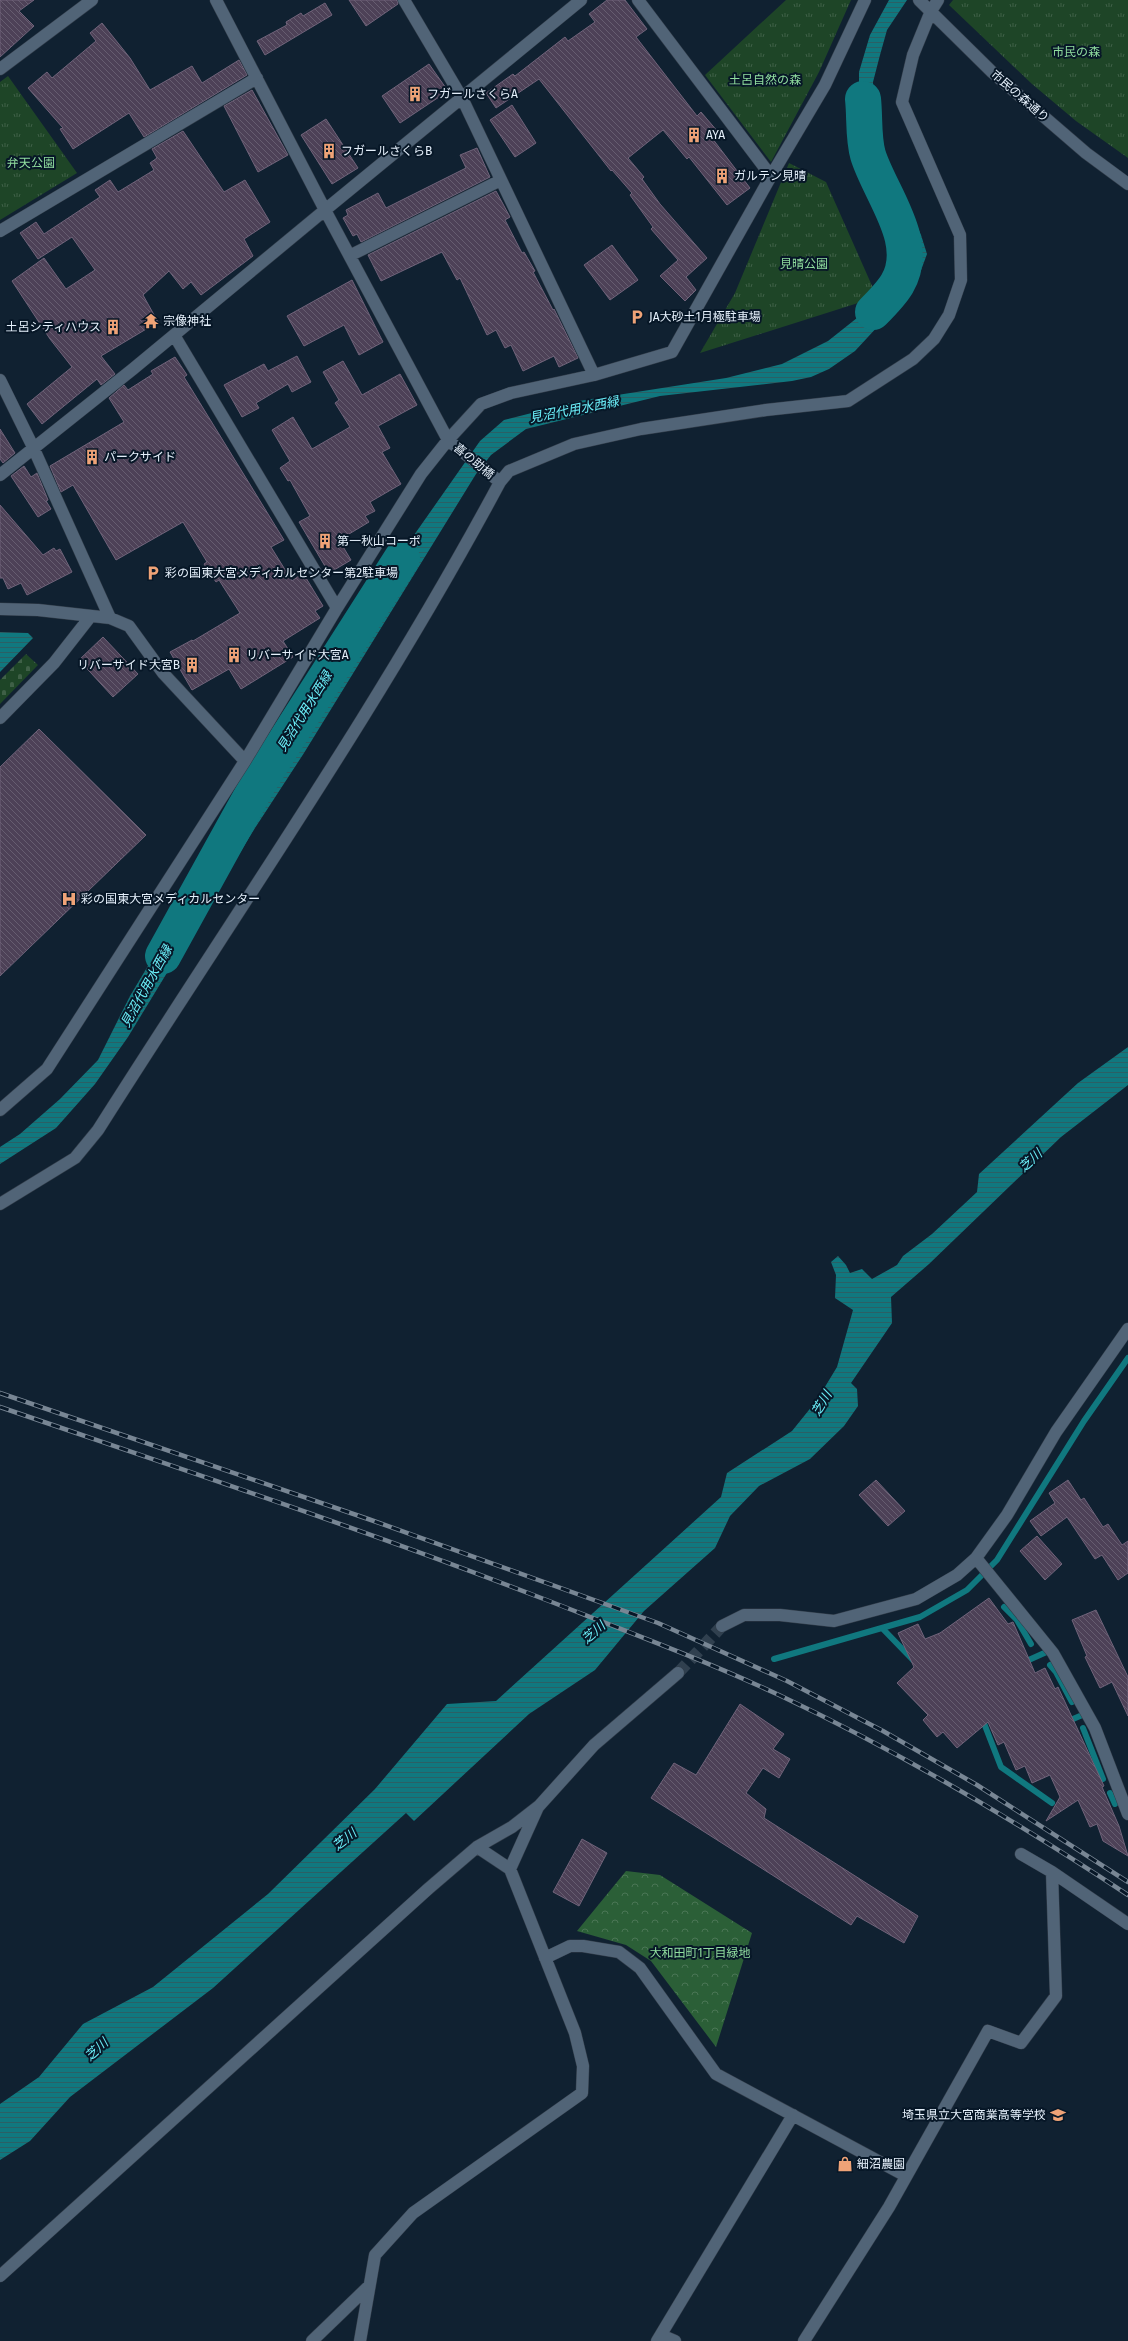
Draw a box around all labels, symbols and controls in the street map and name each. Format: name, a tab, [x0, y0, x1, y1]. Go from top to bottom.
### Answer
park label: 市民の森	[1052, 45, 1100, 59]
street label: 市民の森通り	[988, 67, 1052, 125]
park label: 土呂自然の森	[729, 73, 801, 87]
building icon: フガールさくらA	[406, 85, 424, 103]
place label: フガールさくらA	[427, 87, 518, 101]
building icon: AYA	[685, 126, 703, 144]
place label: AYA	[706, 128, 725, 142]
building icon: フガールさくらB	[320, 142, 338, 160]
place label: フガールさくらB	[341, 144, 432, 158]
park label: 弁天公園	[7, 156, 55, 170]
building icon: ガルテン見晴	[713, 167, 731, 185]
place label: ガルテン見晴	[734, 169, 806, 183]
park label: 見晴公園	[780, 257, 828, 271]
parking icon: JA大砂土1月極駐車場	[628, 308, 646, 326]
place label: JA大砂土1月極駐車場	[649, 310, 761, 324]
temple icon: 宗像神社	[142, 312, 160, 330]
place label: 宗像神社	[163, 314, 211, 328]
building icon: 土呂シティハウス	[104, 318, 122, 336]
place label: 土呂シティハウス	[6, 320, 101, 334]
water label: 見沼代用水西緑	[528, 393, 621, 426]
street label: 喜の助橋	[451, 440, 497, 482]
building icon: パークサイド	[83, 448, 101, 466]
place label: パークサイド	[104, 450, 176, 464]
building icon: 第一秋山コーポ	[316, 532, 334, 550]
place label: 第一秋山コーポ	[337, 534, 421, 548]
parking icon: 彩の国東大宮メディカルセンター第2駐車場	[144, 564, 162, 582]
place label: 彩の国東大宮メディカルセンター第2駐車場	[165, 566, 398, 580]
building icon: リバーサイド大宮A	[225, 646, 243, 664]
place label: リバーサイド大宮A	[246, 648, 349, 662]
building icon: リバーサイド大宮B	[183, 656, 201, 674]
place label: リバーサイド大宮B	[77, 658, 180, 672]
water label: 見沼代用水西緑	[274, 668, 335, 754]
hospital icon: 彩の国東大宮メディカルセンター	[60, 890, 78, 908]
place label: 彩の国東大宮メディカルセンター	[81, 892, 260, 906]
water label: 見沼代用水西縁	[118, 941, 176, 1030]
water label: 芝川	[1016, 1145, 1046, 1175]
water label: 芝川	[808, 1387, 836, 1418]
water label: 芝川	[579, 1617, 610, 1647]
water label: 芝川	[329, 1824, 361, 1853]
park label: 大和田町1丁目緑地	[649, 1946, 751, 1960]
water label: 芝川	[82, 2034, 112, 2064]
school or university icon: 埼玉県立大宮商業高等学校	[1049, 2106, 1067, 2124]
place label: 埼玉県立大宮商業高等学校	[902, 2108, 1046, 2122]
shop icon: 細沼農園	[836, 2155, 854, 2173]
place label: 細沼農園	[857, 2157, 905, 2171]

